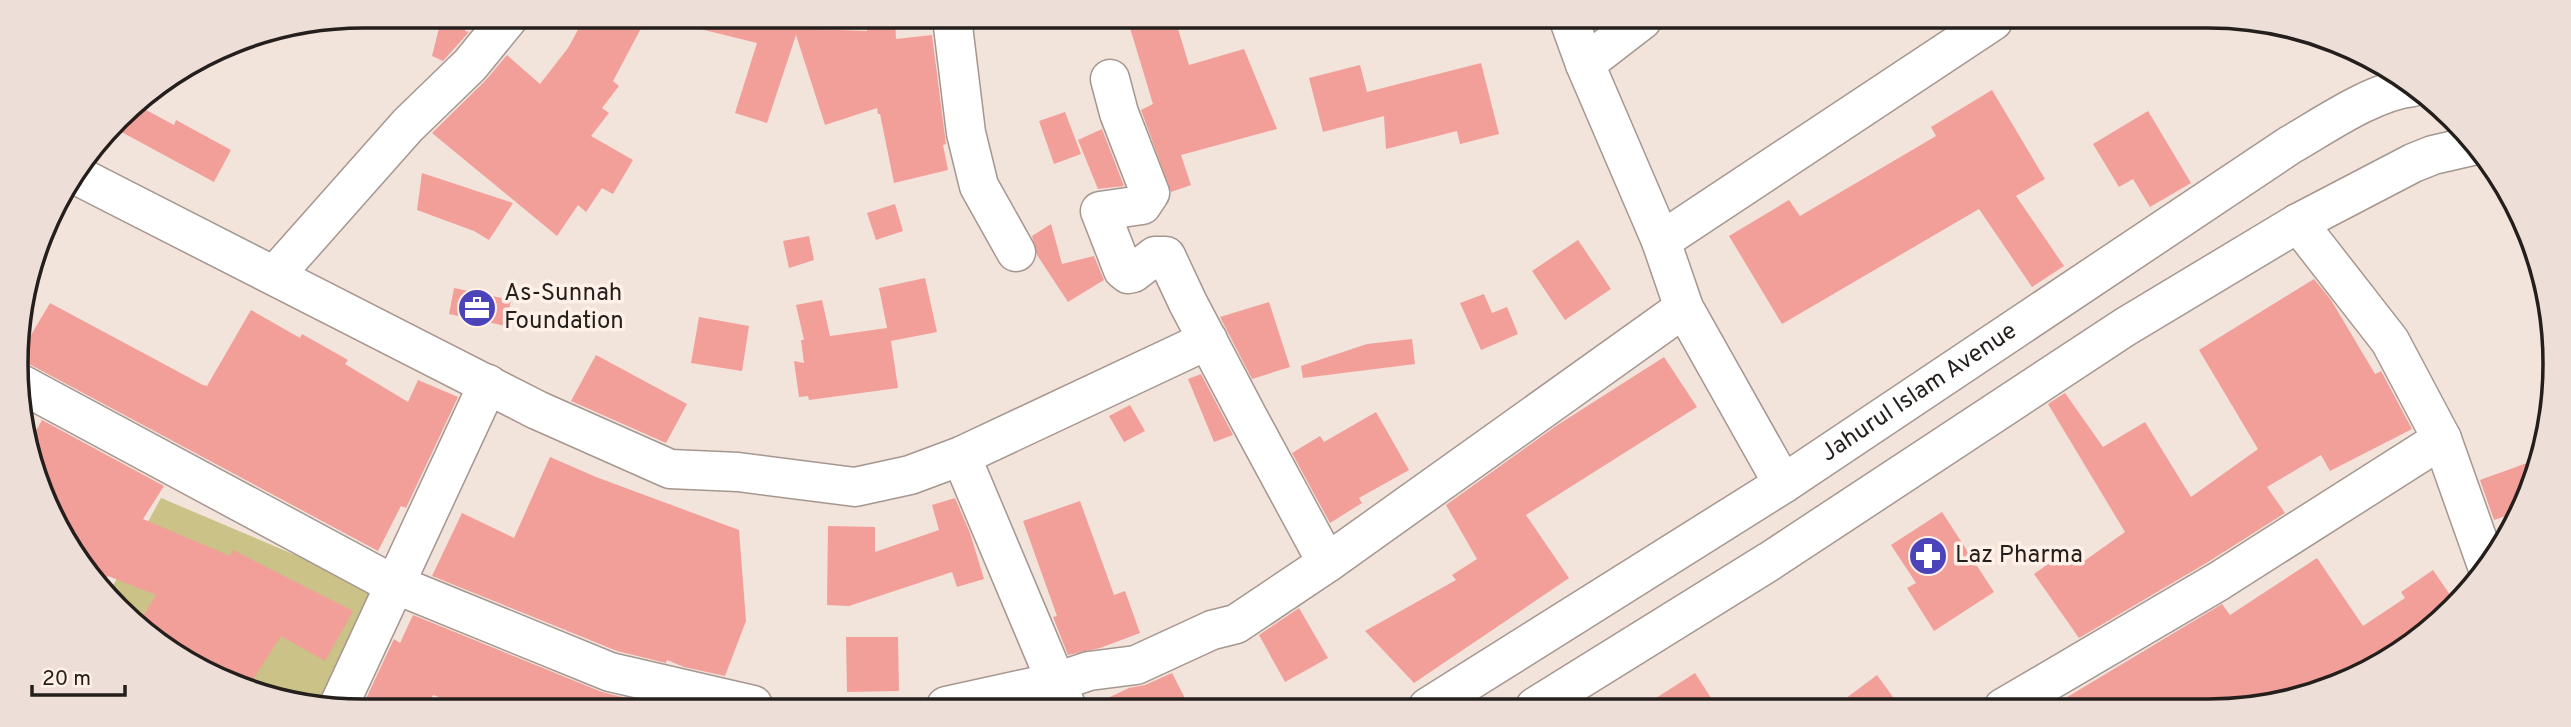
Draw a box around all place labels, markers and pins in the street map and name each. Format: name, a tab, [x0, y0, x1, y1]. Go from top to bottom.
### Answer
place label: As-Sunnah Foundation	[504, 279, 624, 337]
office icon: As-Sunnah Foundation	[456, 287, 498, 329]
pharmacy icon: Laz Pharma	[1907, 535, 1949, 577]
place label: Laz Pharma	[1955, 541, 2083, 571]

